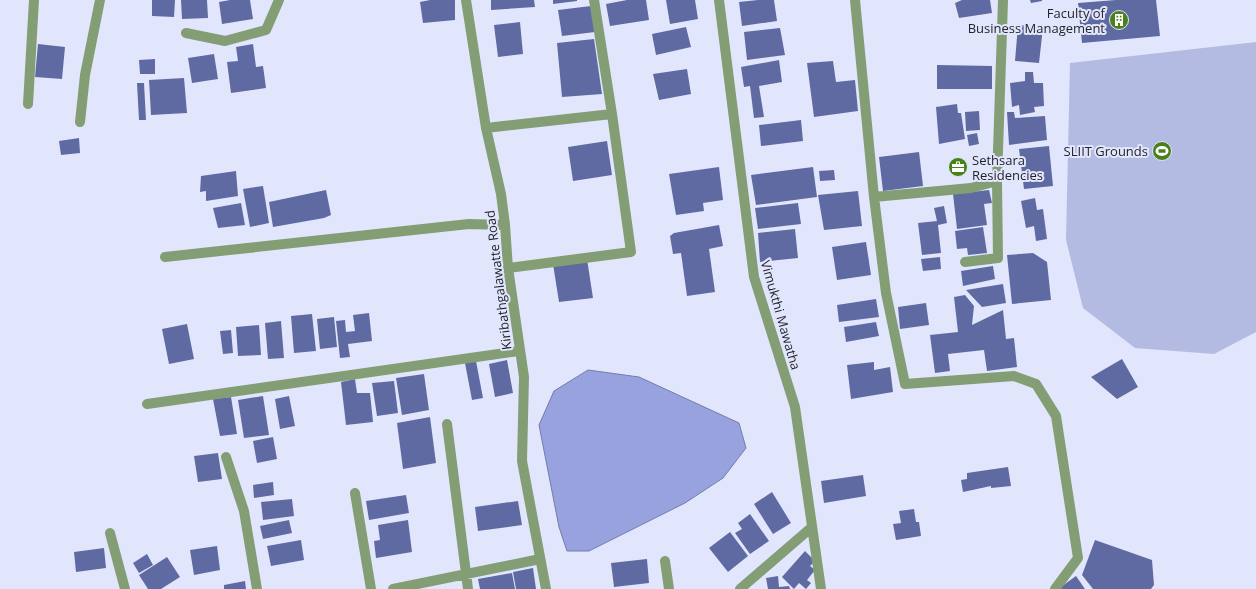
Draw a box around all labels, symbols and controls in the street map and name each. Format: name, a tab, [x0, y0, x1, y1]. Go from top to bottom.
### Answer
place label: Faculty of Business Management	[968, 4, 1106, 37]
building icon: Faculty of Business Management	[1108, 9, 1130, 31]
sports icon: SLIIT Grounds	[1151, 140, 1173, 162]
place label: SLIIT Grounds	[1064, 142, 1148, 160]
place label: Sethsara Residencies	[972, 151, 1043, 184]
office icon: Sethsara Residencies	[947, 156, 969, 178]
street label: Kiribathgalawatte Road	[480, 209, 516, 351]
street label: Vimukthi Mawatha	[757, 258, 805, 372]

